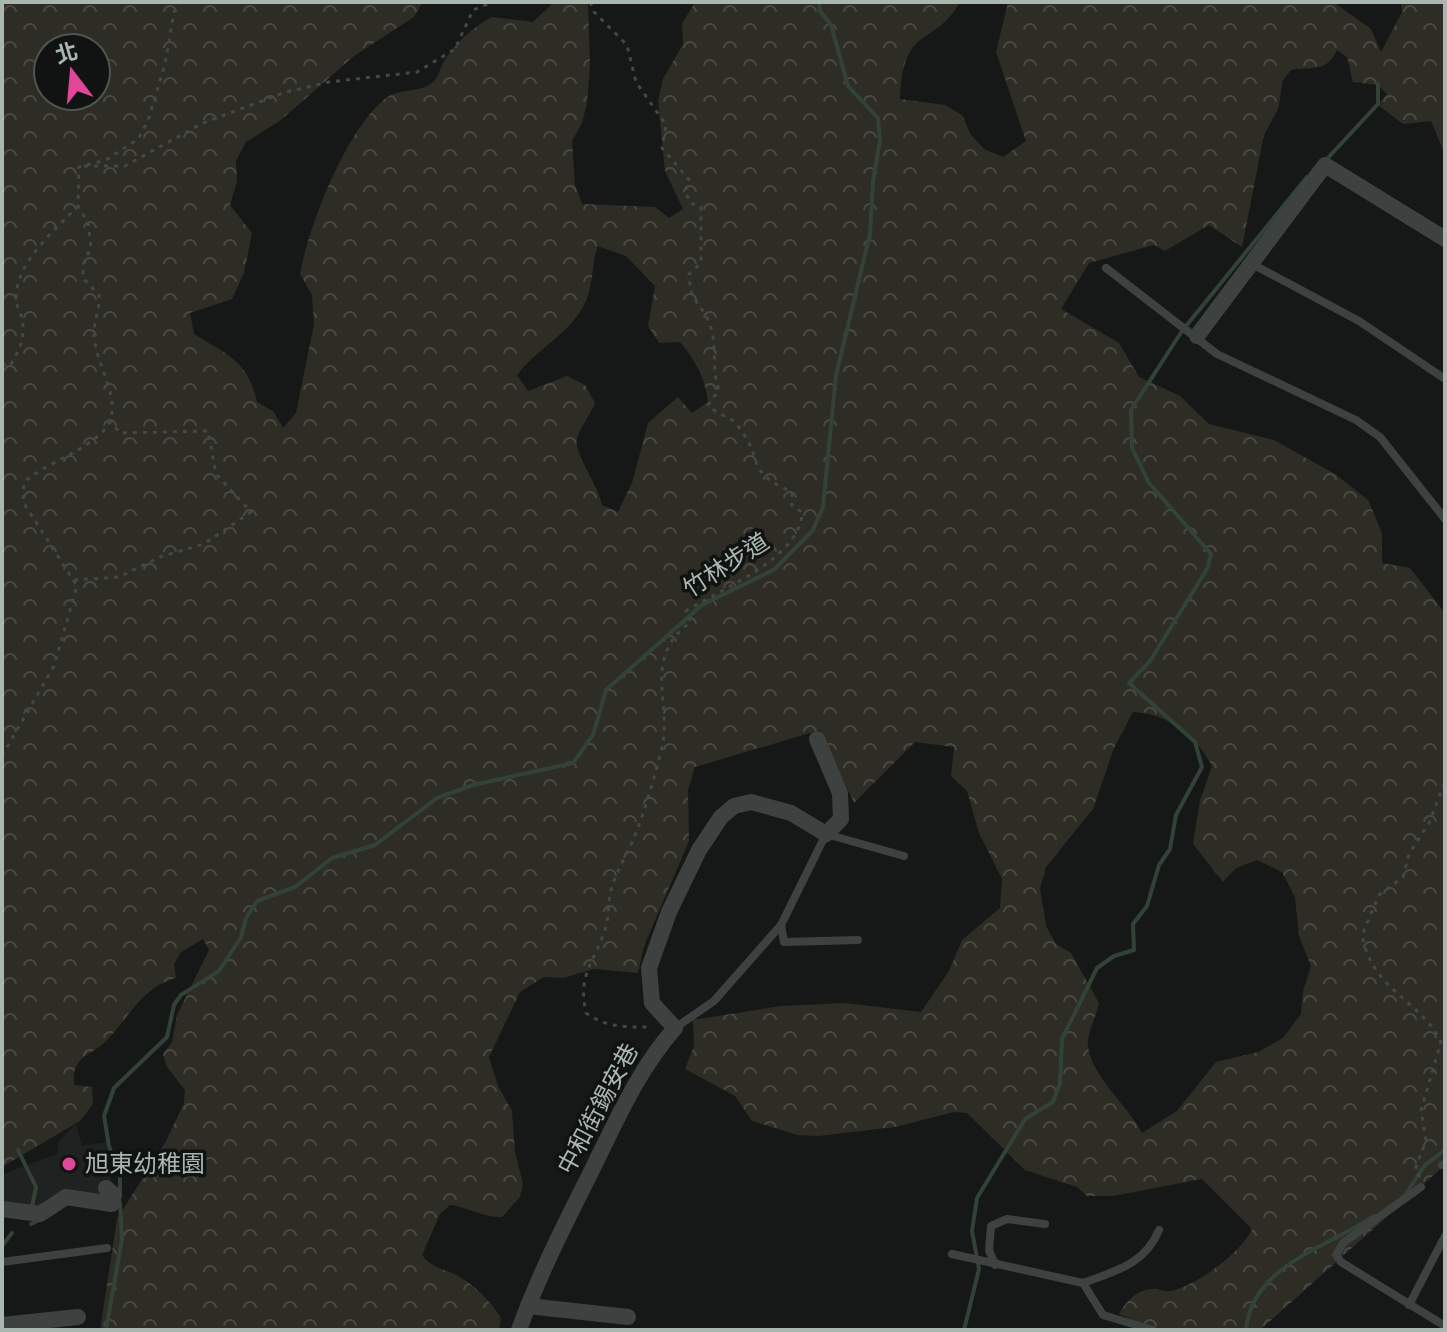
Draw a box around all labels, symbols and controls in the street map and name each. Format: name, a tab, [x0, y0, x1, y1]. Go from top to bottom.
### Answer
north arrow	[32, 32, 112, 112]
text: 北	[53, 38, 81, 69]
street label: 竹林步道	[678, 527, 774, 603]
street label: 中和街錫安巷	[552, 1039, 644, 1179]
place label: 旭東幼稚園	[85, 1150, 205, 1178]
marker: 旭東幼稚園	[60, 1155, 78, 1173]

